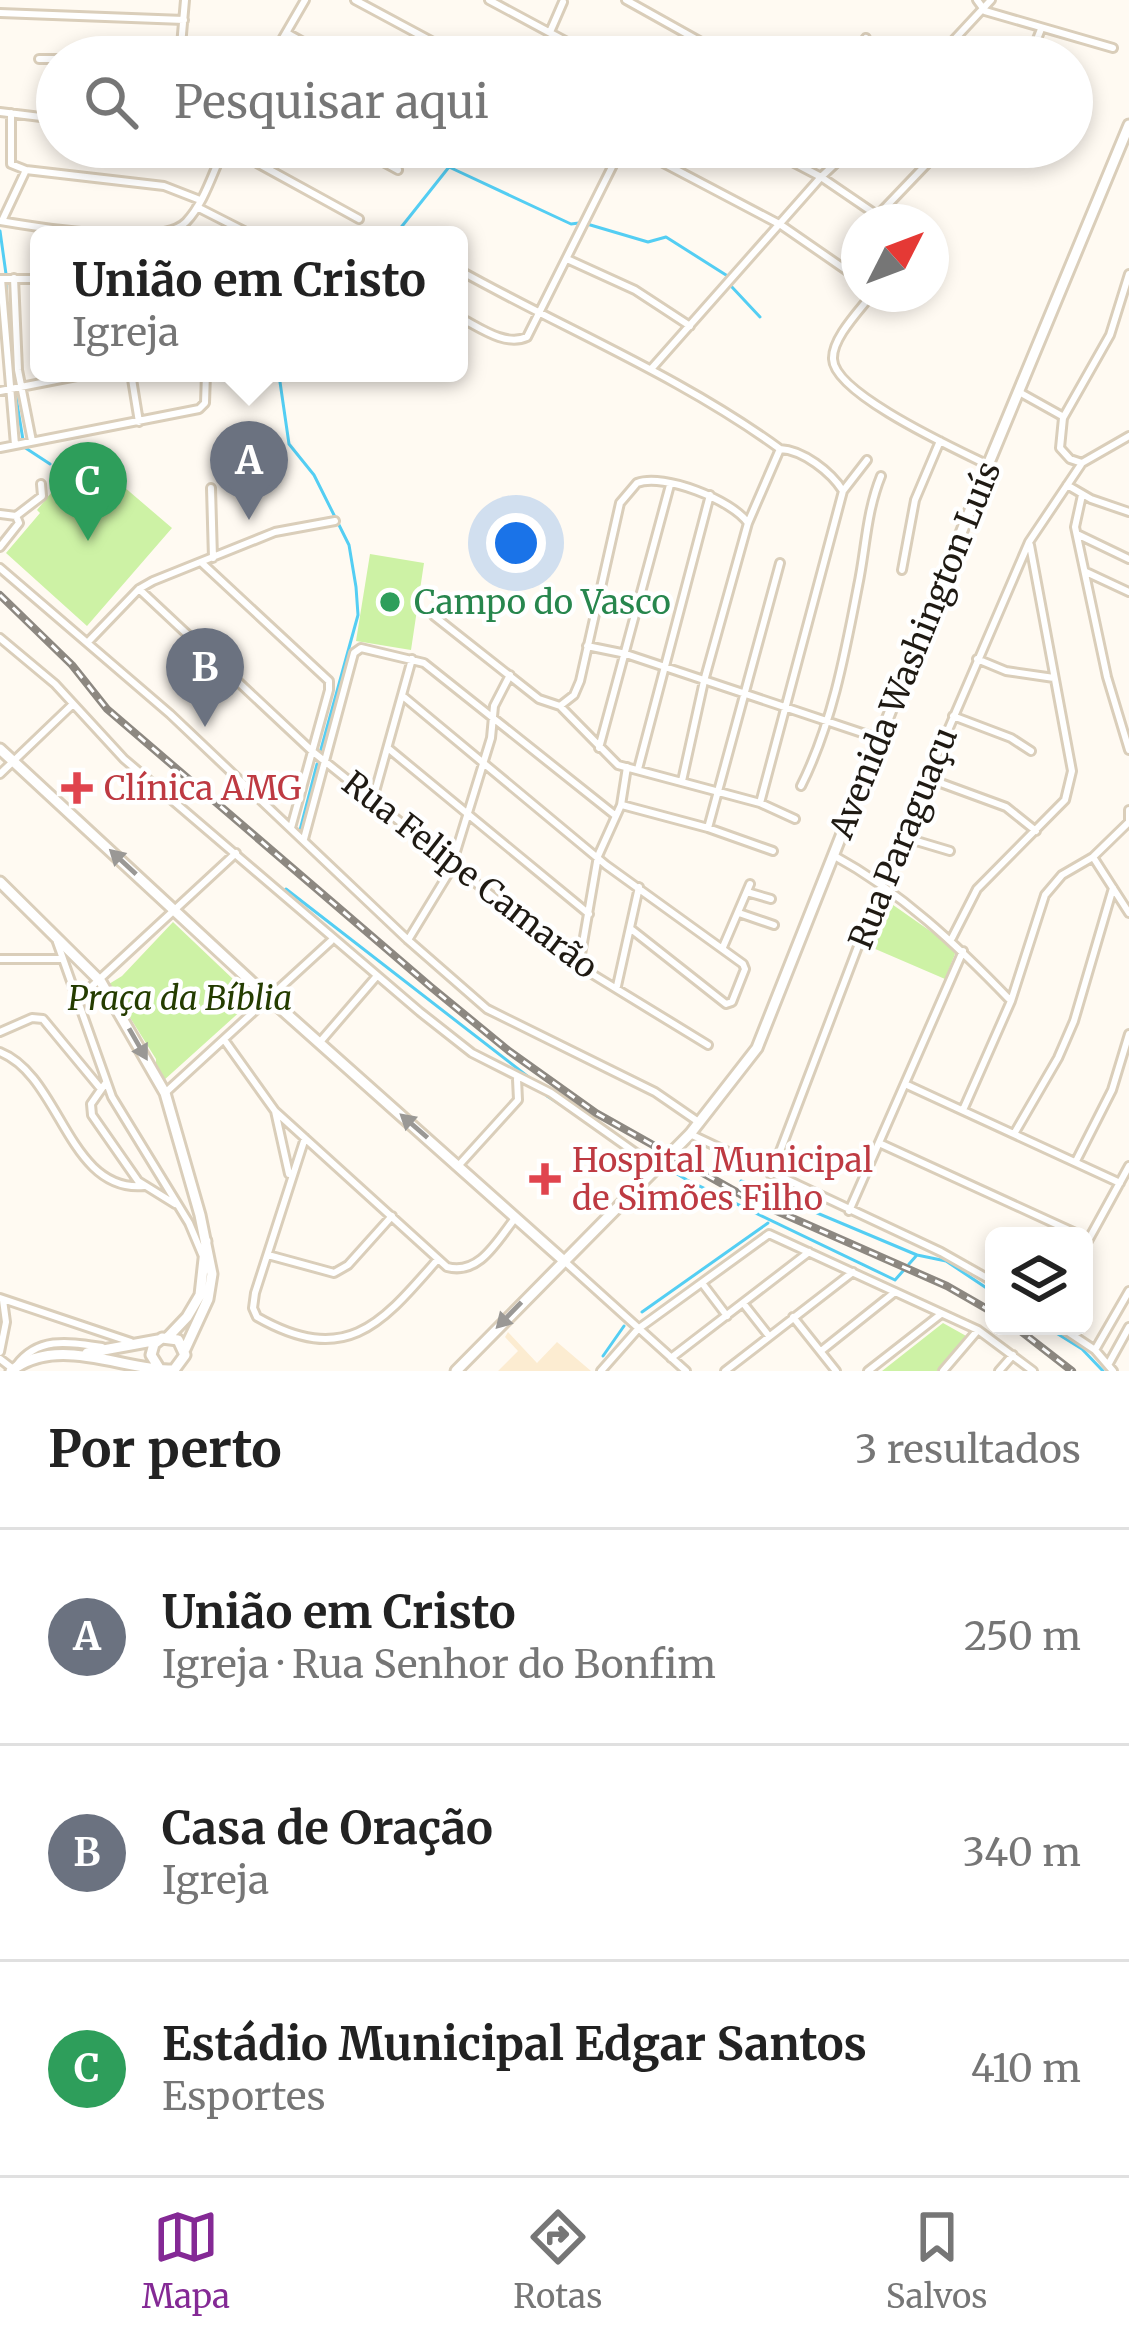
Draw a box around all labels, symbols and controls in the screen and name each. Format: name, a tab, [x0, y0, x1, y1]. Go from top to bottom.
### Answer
search box	[36, 36, 1093, 168]
icon: search	[78, 69, 144, 135]
text: Pesquisar aqui	[174, 74, 489, 130]
north arrow	[841, 204, 949, 312]
popup	[30, 226, 468, 382]
text: União em Cristo	[72, 252, 426, 308]
text: Igreja	[72, 308, 179, 357]
pin: A	[210, 421, 288, 520]
pin: C	[49, 442, 127, 541]
street label: Avenida Washington Luís	[820, 456, 1009, 845]
your location	[486, 513, 546, 573]
place label: Campo do Vasco	[414, 582, 671, 623]
marker: Campo do Vasco	[377, 589, 403, 615]
pin: B	[166, 628, 244, 727]
street label: Rua Paraguaçu	[840, 721, 966, 955]
street label: Rua Felipe Camarão	[334, 763, 606, 987]
place label: Clínica AMG	[104, 768, 301, 809]
marker: Clínica AMG	[61, 772, 93, 804]
one-way arrow	[108, 849, 137, 876]
park label: Praça da Bíblia	[68, 978, 292, 1019]
one-way arrow	[127, 1027, 148, 1061]
one-way arrow	[399, 1113, 429, 1139]
place label: Hospital Municipal de Simões Filho	[572, 1140, 873, 1219]
marker: Hospital Municipal de Simões Filho	[529, 1163, 561, 1195]
map controls	[985, 1227, 1093, 1335]
button: layers	[985, 1227, 1093, 1335]
one-way arrow	[496, 1300, 524, 1329]
text: Por perto	[48, 1417, 282, 1481]
text: 3 resultados	[855, 1425, 1081, 1474]
text: União em Cristo	[162, 1584, 516, 1640]
text: A	[73, 1612, 101, 1661]
text: 250 m	[964, 1612, 1081, 1661]
text: Igreja · Rua Senhor do Bonfim	[162, 1640, 716, 1689]
text: Casa de Oração	[162, 1800, 493, 1856]
text: B	[73, 1828, 101, 1877]
text: 340 m	[963, 1828, 1081, 1877]
text: Igreja	[162, 1856, 269, 1905]
text: Estádio Municipal Edgar Santos	[162, 2016, 867, 2072]
text: C	[74, 2044, 100, 2093]
text: 410 m	[971, 2044, 1081, 2093]
text: Esportes	[162, 2072, 326, 2121]
tab: Mapa	[142, 2204, 230, 2317]
tab: Rotas	[513, 2204, 602, 2317]
tab: Salvos	[886, 2204, 987, 2317]

